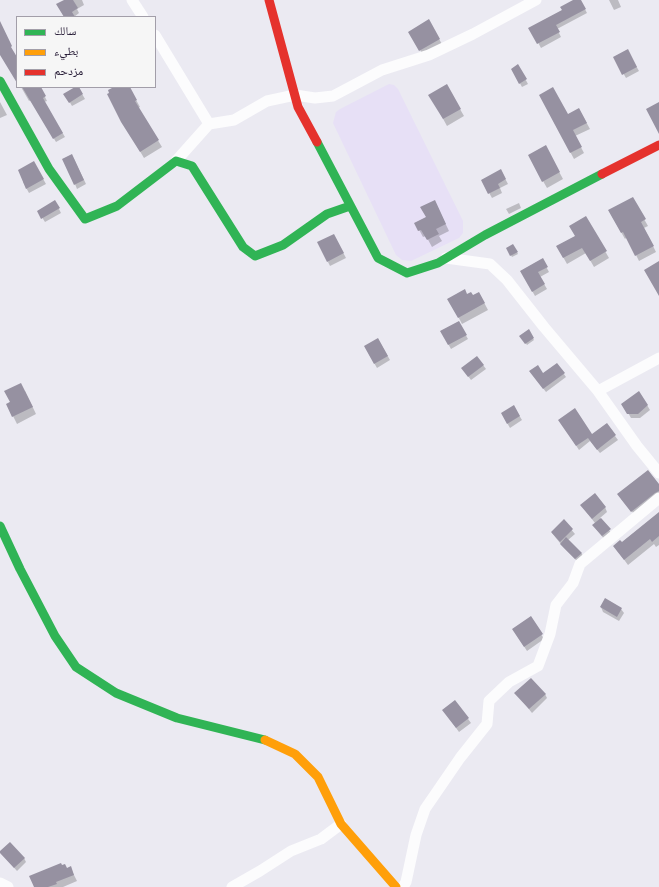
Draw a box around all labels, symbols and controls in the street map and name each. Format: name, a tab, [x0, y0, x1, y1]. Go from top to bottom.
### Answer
legend	[16, 16, 156, 88]
text: سالك	[54, 22, 76, 39]
text: بطيء	[54, 42, 78, 59]
text: مزدحم	[54, 62, 83, 79]

